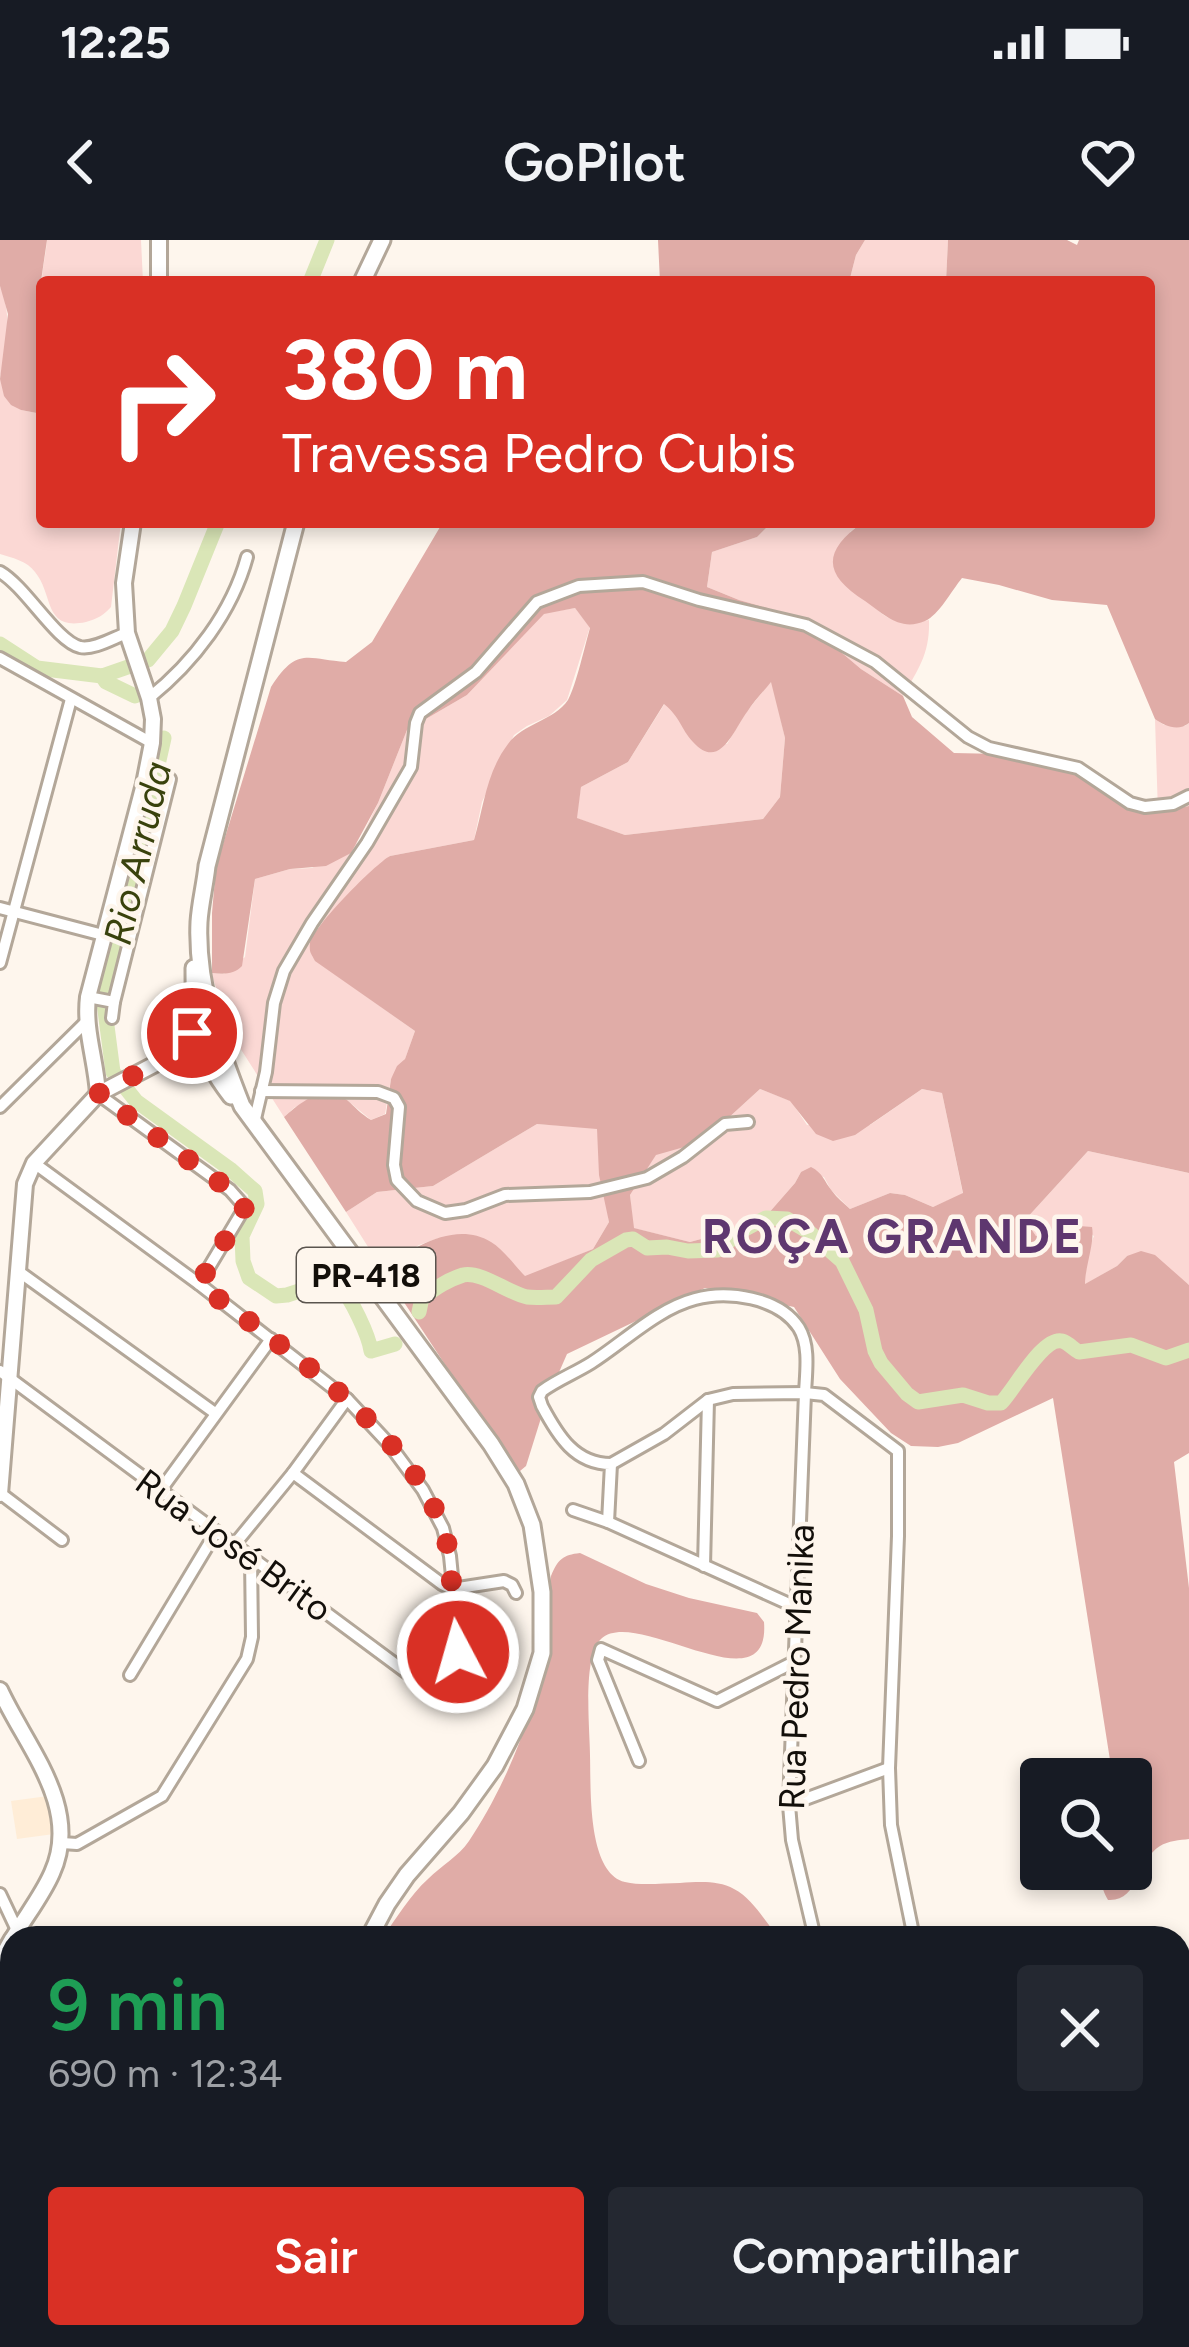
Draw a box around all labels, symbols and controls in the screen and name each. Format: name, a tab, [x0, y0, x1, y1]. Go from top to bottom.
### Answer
text: 12:25	[60, 15, 171, 69]
icon: back	[48, 129, 114, 195]
icon: heart	[1075, 129, 1141, 195]
text: GoPilot	[503, 130, 686, 195]
text: 380 m	[282, 319, 528, 420]
icon: right	[84, 324, 240, 480]
text: Travessa Pedro Cubis	[282, 421, 796, 486]
water label: Rio Arruda	[94, 757, 181, 949]
pin	[141, 982, 243, 1084]
icon: arrive	[159, 1000, 225, 1066]
district label: ROÇA GRANDE	[702, 1207, 1084, 1265]
road number: PR-418	[297, 1248, 435, 1302]
street label: Rua José Brito	[127, 1460, 340, 1631]
street label: Rua Pedro Manika	[770, 1523, 823, 1811]
position arrow	[395, 1589, 521, 1715]
map controls	[1020, 1758, 1152, 1890]
button: search	[1020, 1758, 1152, 1890]
text: 9 min	[48, 1962, 228, 2048]
button: close	[1017, 1965, 1143, 2091]
text: 690 m · 12:34	[48, 2050, 282, 2097]
button: Sair	[48, 2187, 584, 2325]
button: Compartilhar	[608, 2187, 1143, 2325]

